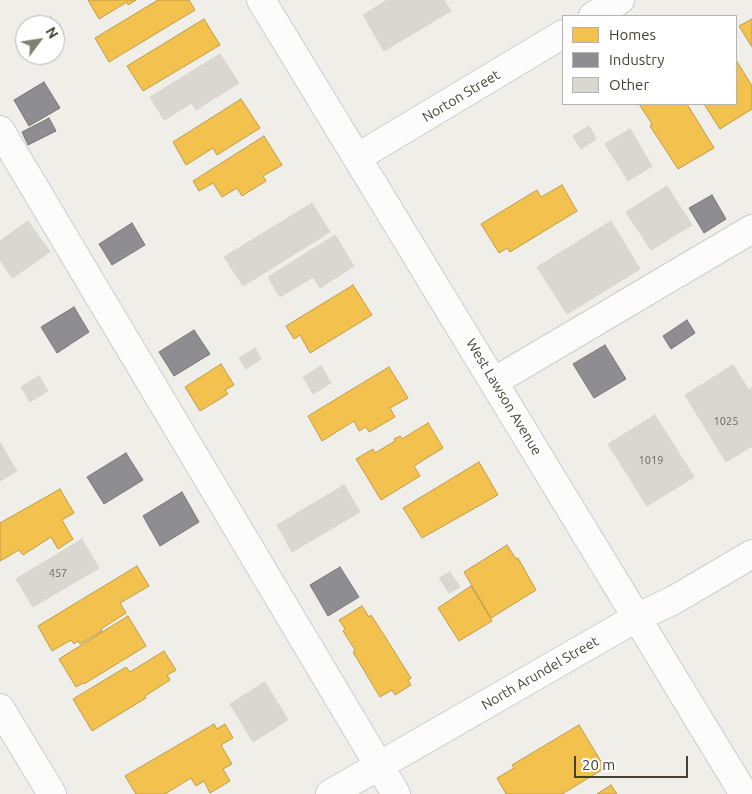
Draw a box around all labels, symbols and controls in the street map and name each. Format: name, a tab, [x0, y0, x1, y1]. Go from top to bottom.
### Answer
north arrow	[15, 15, 65, 65]
legend	[562, 15, 737, 105]
text: N	[42, 24, 62, 41]
text: Homes	[609, 26, 656, 43]
text: Industry	[609, 51, 664, 68]
street label: Norton Street	[419, 66, 503, 126]
text: Other	[609, 76, 649, 93]
street label: West Lawson Avenue	[463, 336, 545, 458]
house number: 1025	[714, 414, 738, 428]
house number: 1019	[639, 453, 663, 467]
house number: 457	[49, 566, 67, 580]
street label: North Arundel Street	[478, 633, 602, 713]
scale bar	[577, 746, 691, 778]
text: 20 m	[582, 756, 615, 773]

